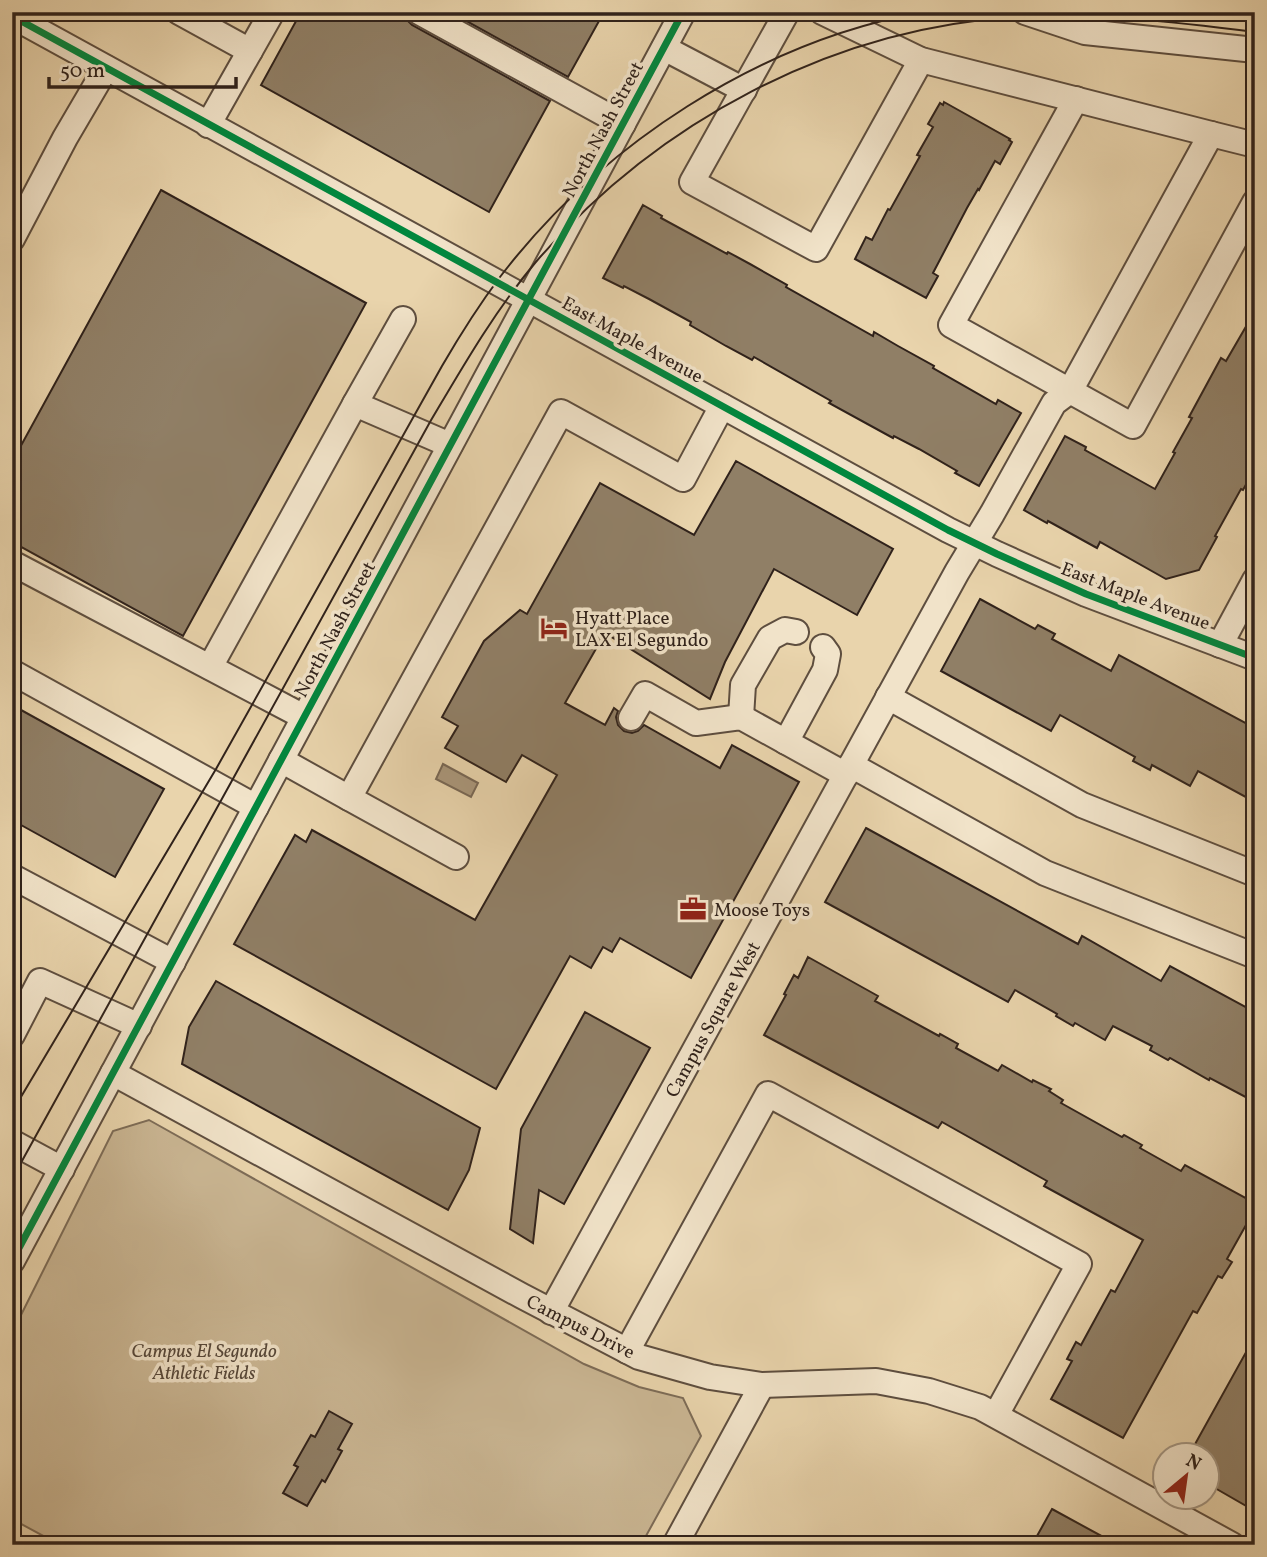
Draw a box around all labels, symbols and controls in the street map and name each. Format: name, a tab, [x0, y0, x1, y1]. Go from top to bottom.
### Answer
scale bar	[49, 46, 236, 90]
text: 50 m	[60, 57, 105, 86]
street label: North Nash Street	[557, 57, 651, 203]
street label: East Maple Avenue	[557, 291, 707, 390]
street label: East Maple Avenue	[1057, 556, 1214, 637]
street label: North Nash Street	[289, 557, 383, 703]
place label: Hyatt Place LAX El Segundo	[575, 606, 708, 654]
hotel icon: Hyatt Place LAX El Segundo	[539, 613, 569, 643]
office icon: Moose Toys	[678, 894, 708, 924]
place label: Moose Toys	[714, 898, 810, 924]
street label: Campus Square West	[660, 937, 768, 1103]
street label: Campus Drive	[521, 1289, 639, 1366]
park label: Campus El Segundo Athletic Fields	[131, 1339, 277, 1387]
north arrow	[1152, 1442, 1222, 1512]
text: N	[1181, 1448, 1206, 1478]

